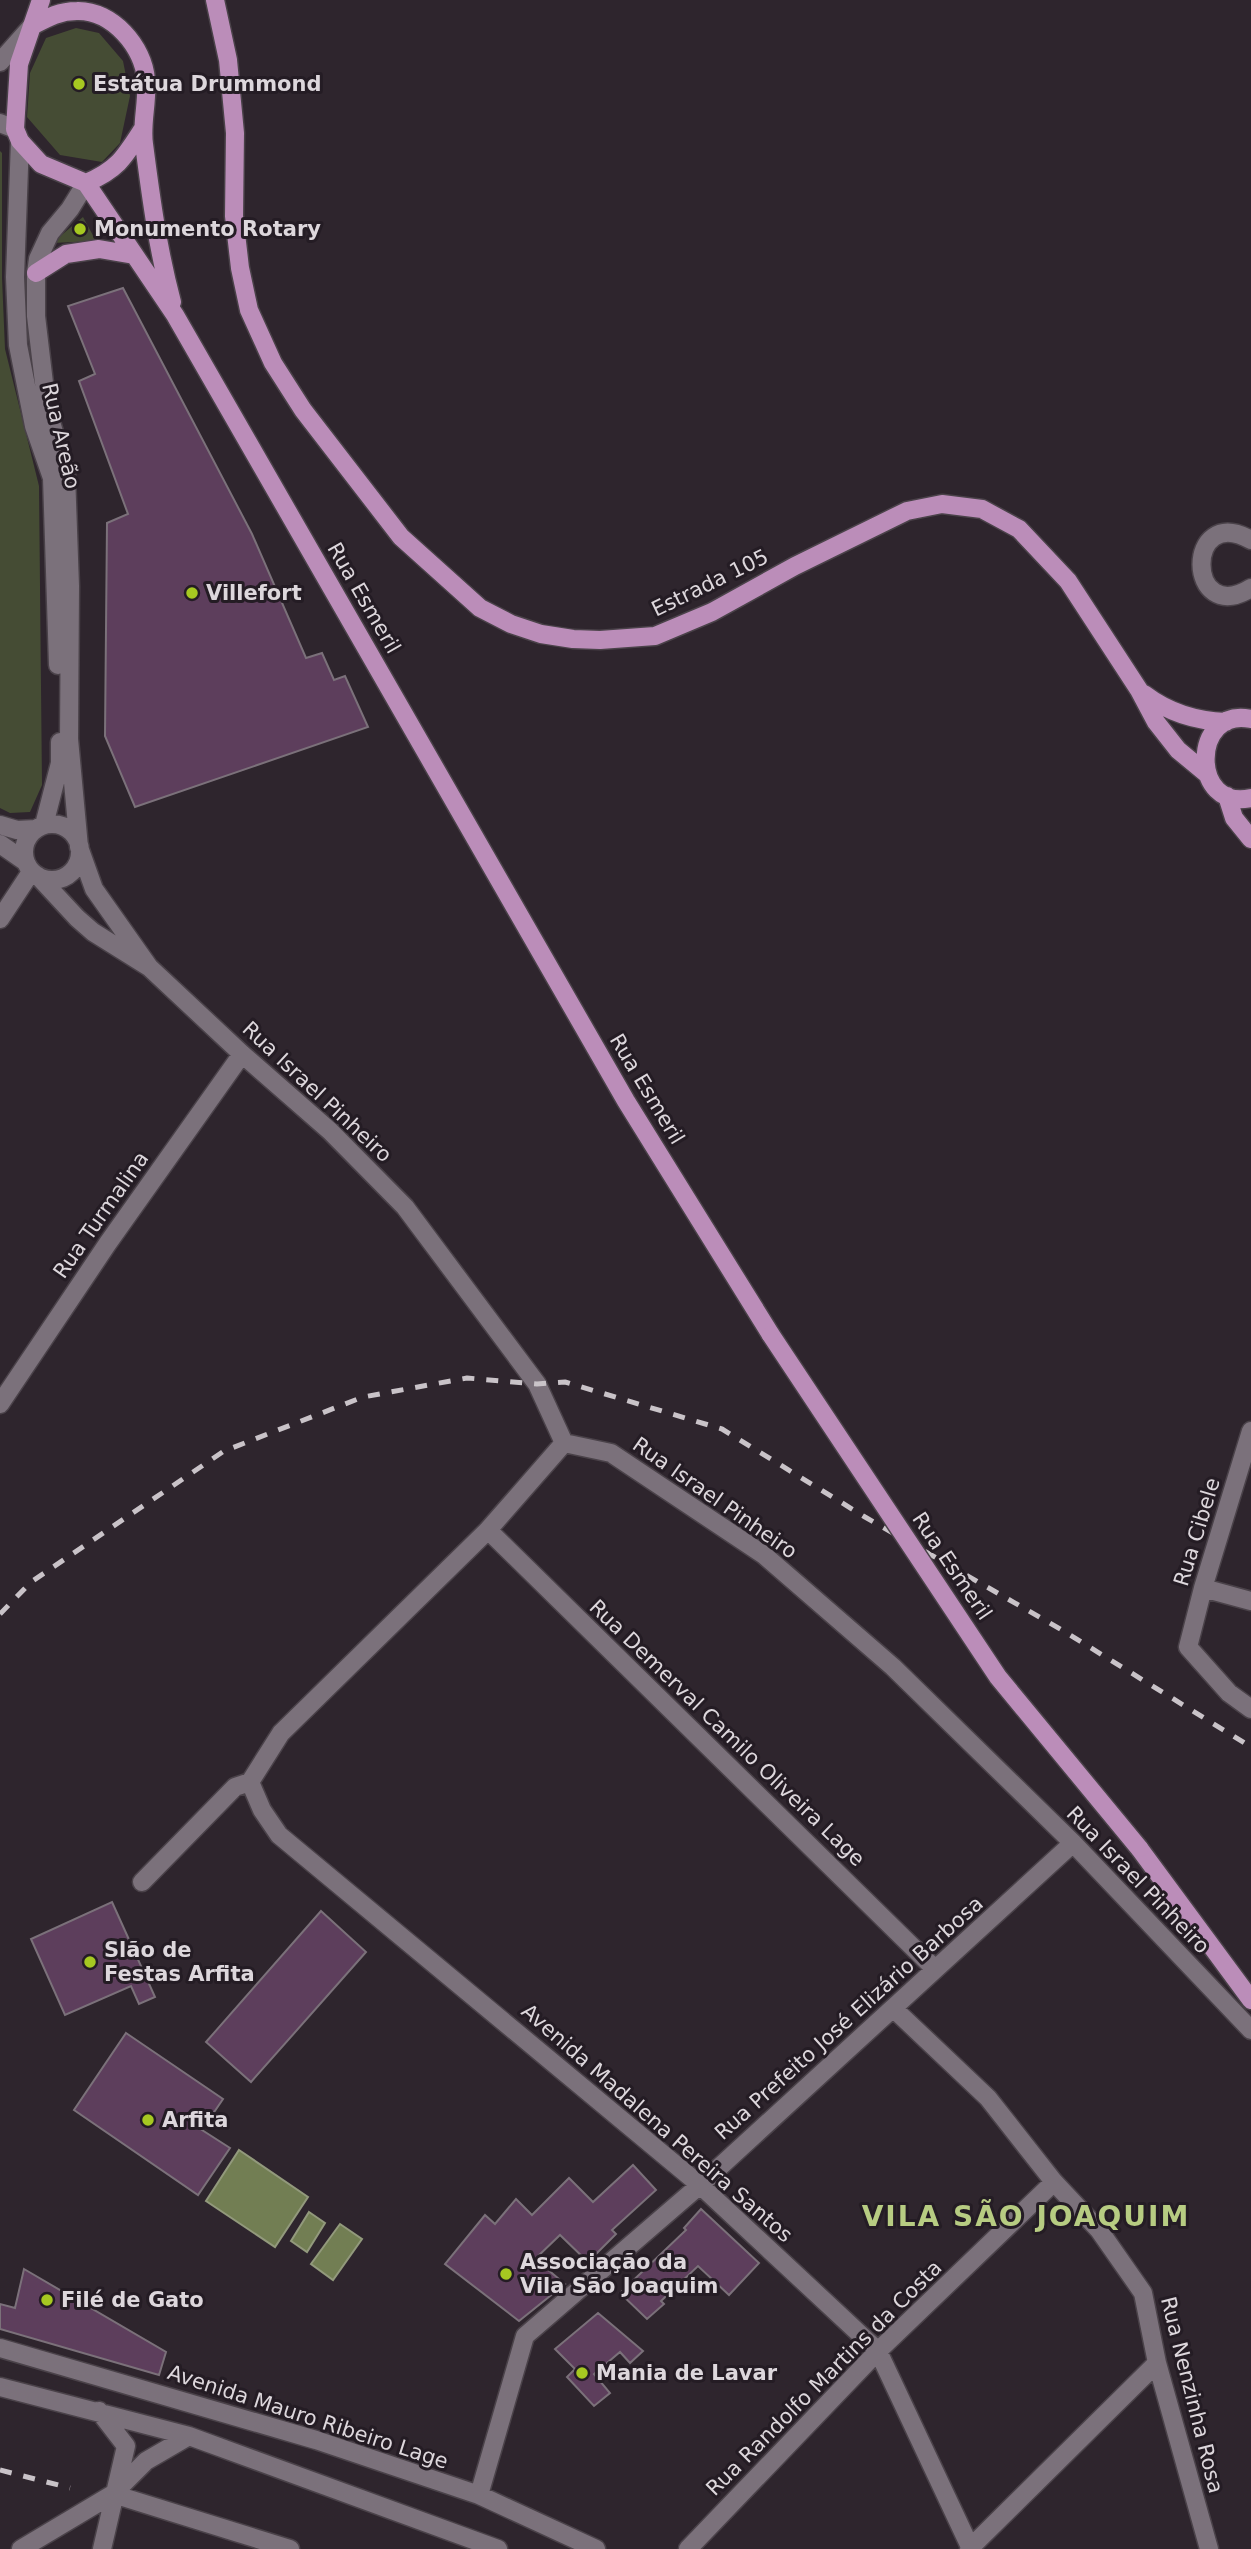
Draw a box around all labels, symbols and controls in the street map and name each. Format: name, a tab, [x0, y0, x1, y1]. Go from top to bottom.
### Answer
place label: Estátua Drummond	[93, 72, 321, 96]
marker: Estátua Drummond	[71, 76, 87, 92]
place label: Monumento Rotary	[94, 217, 321, 241]
marker: Monumento Rotary	[72, 221, 88, 237]
street label: Rua Areão	[37, 381, 85, 491]
street label: Rua Esmeril	[323, 538, 405, 658]
street label: Estrada 105	[648, 544, 772, 622]
place label: Villefort	[206, 581, 302, 605]
marker: Villefort	[184, 585, 200, 601]
street label: Rua Israel Pinheiro	[238, 1017, 396, 1167]
street label: Rua Esmeril	[605, 1030, 689, 1148]
street label: Rua Turmalina	[48, 1147, 154, 1283]
street label: Rua Israel Pinheiro	[628, 1432, 802, 1564]
street label: Rua Cibele	[1169, 1475, 1225, 1589]
street label: Rua Esmeril	[907, 1508, 997, 1624]
street label: Rua Demerval Camilo Oliveira Lage	[585, 1595, 869, 1871]
street label: Rua Israel Pinheiro	[1062, 1802, 1214, 1958]
street label: Rua Prefeito José Elizário Barbosa	[710, 1891, 988, 2145]
place label: Slão de Festas Arfita	[104, 1938, 255, 1986]
marker: Slão de Festas Arfita	[82, 1954, 98, 1970]
street label: Avenida Madalena Pereira Santos	[517, 1999, 797, 2247]
place label: Arfita	[162, 2108, 228, 2132]
marker: Arfita	[140, 2112, 156, 2128]
district label: VILA SÃO JOAQUIM	[862, 2199, 1190, 2233]
place label: Associação da Vila São Joaquim	[520, 2250, 718, 2298]
street label: Rua Randolfo Martins da Costa	[701, 2255, 947, 2501]
marker: Associação da Vila São Joaquim	[498, 2266, 514, 2282]
place label: Filé de Gato	[61, 2288, 204, 2312]
marker: Filé de Gato	[39, 2292, 55, 2308]
street label: Rua Nenzinha Rosa	[1156, 2294, 1228, 2496]
street label: Avenida Mauro Ribeiro Lage	[165, 2360, 451, 2474]
place label: Mania de Lavar	[596, 2361, 778, 2385]
marker: Mania de Lavar	[574, 2365, 590, 2381]

